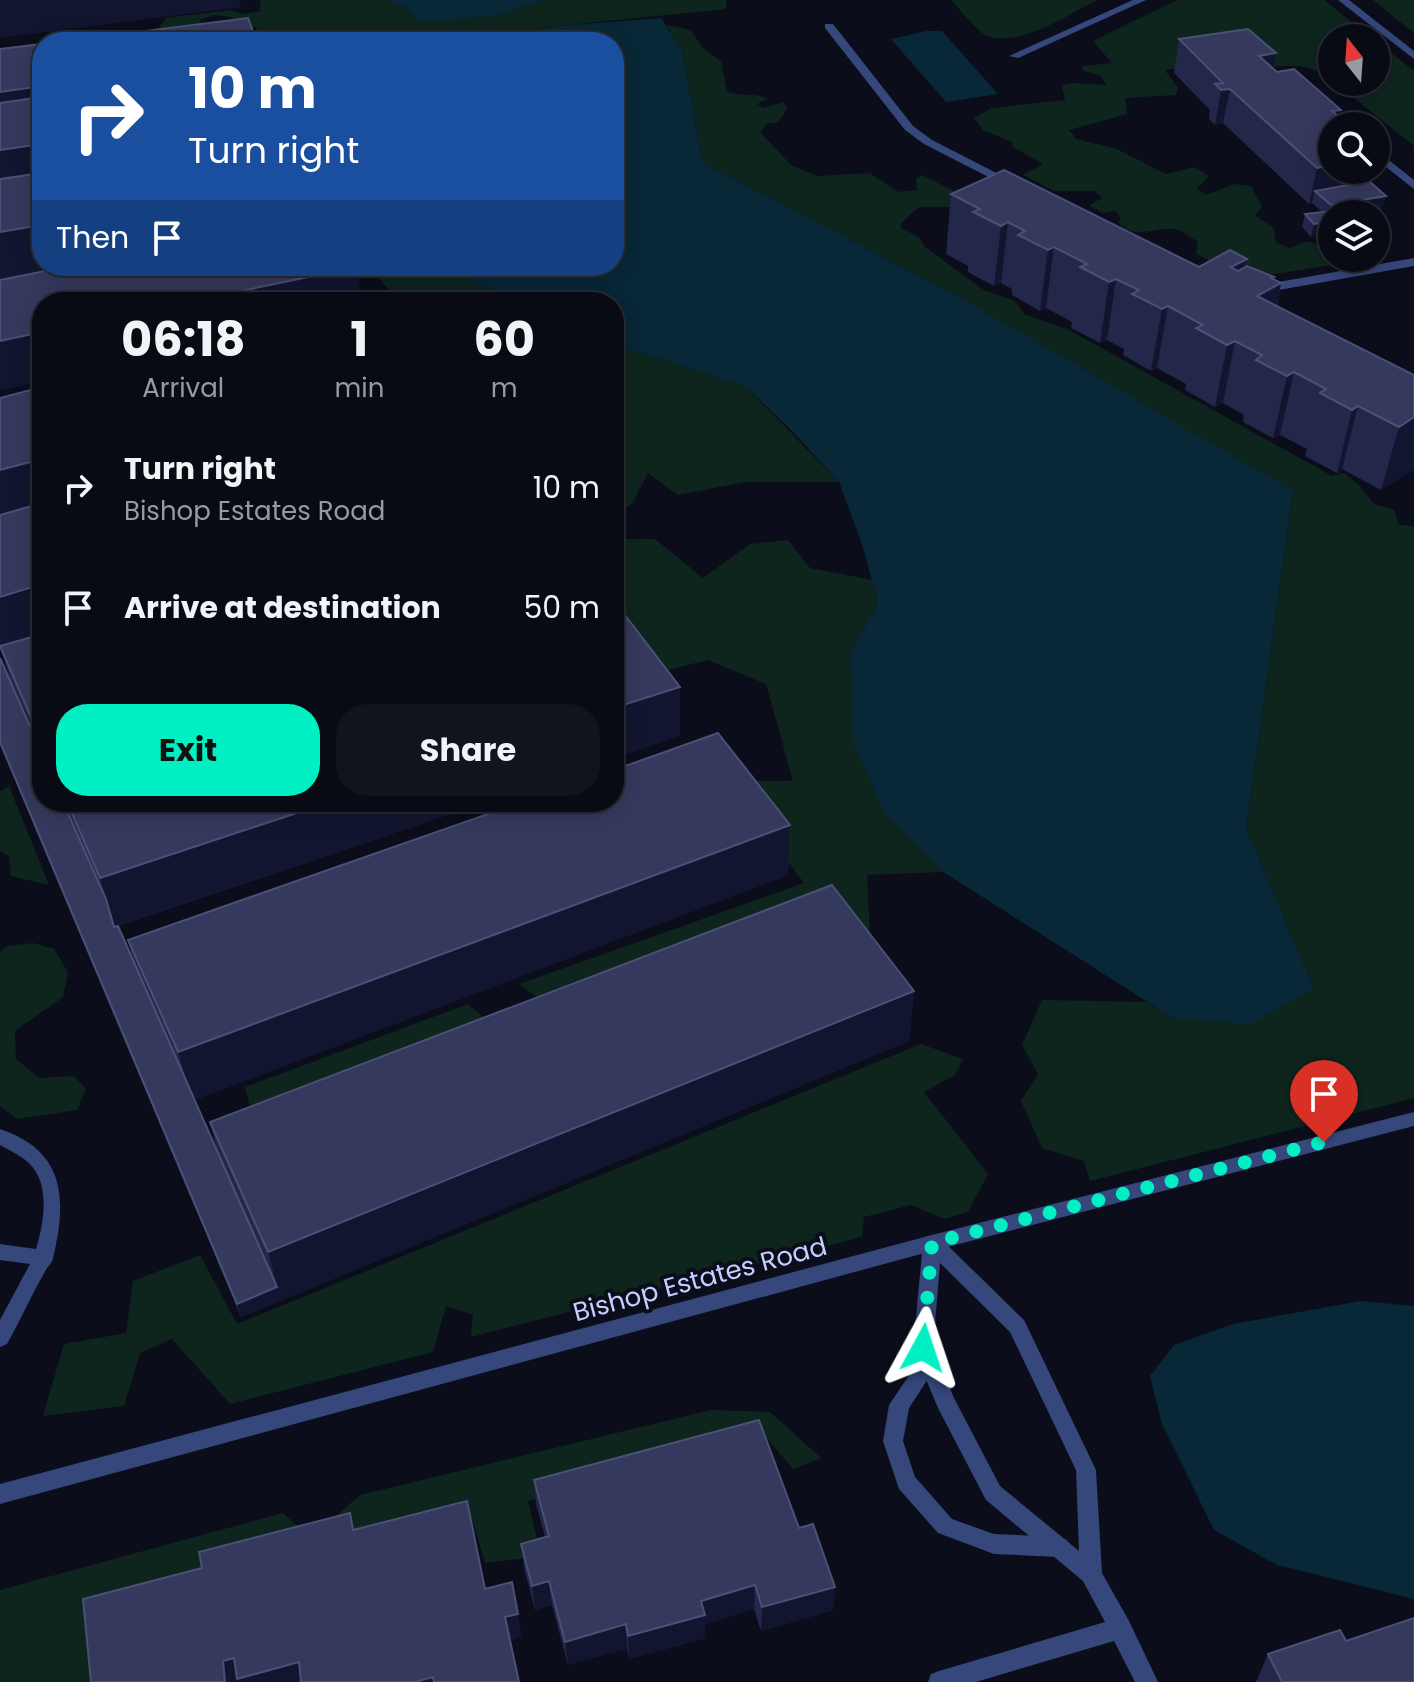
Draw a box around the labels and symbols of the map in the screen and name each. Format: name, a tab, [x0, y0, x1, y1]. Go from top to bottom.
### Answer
north arrow	[1318, 24, 1390, 96]
pin	[1290, 1060, 1358, 1142]
street label: Bishop Estates Road	[569, 1228, 831, 1330]
position arrow	[881, 1306, 965, 1390]

